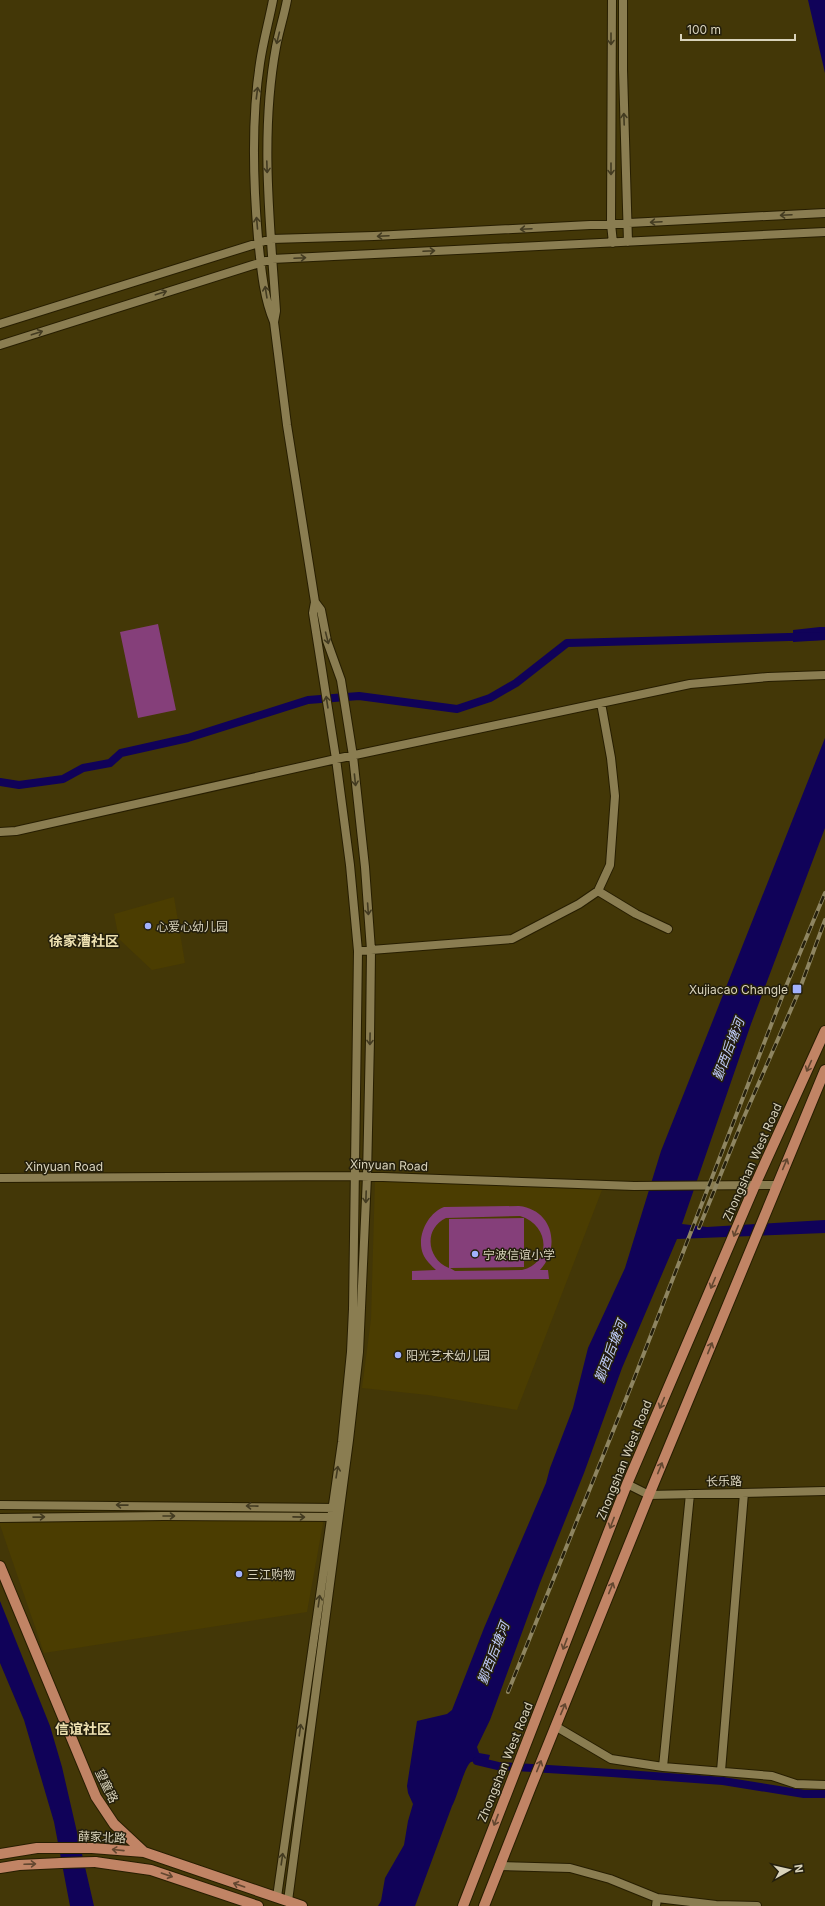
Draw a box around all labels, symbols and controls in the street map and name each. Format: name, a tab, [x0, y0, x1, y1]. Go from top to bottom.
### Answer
scale bar	[681, 16, 795, 42]
text: 100 m	[687, 22, 721, 37]
one-way arrow	[274, 31, 281, 44]
one-way arrow	[607, 32, 615, 45]
one-way arrow	[253, 87, 260, 100]
one-way arrow	[620, 113, 628, 126]
one-way arrow	[264, 160, 271, 173]
one-way arrow	[607, 162, 615, 175]
one-way arrow	[780, 211, 793, 218]
one-way arrow	[253, 217, 261, 230]
one-way arrow	[650, 218, 663, 225]
one-way arrow	[520, 225, 533, 232]
one-way arrow	[377, 232, 390, 240]
one-way arrow	[422, 248, 435, 255]
one-way arrow	[293, 254, 306, 261]
one-way arrow	[261, 286, 269, 299]
one-way arrow	[155, 289, 167, 297]
one-way arrow	[30, 329, 43, 336]
one-way arrow	[324, 631, 331, 644]
one-way arrow	[323, 695, 331, 708]
one-way arrow	[351, 773, 359, 786]
one-way arrow	[364, 902, 371, 915]
place label: 心爱心幼儿园	[156, 919, 228, 934]
marker: 心爱心幼儿园	[143, 921, 153, 931]
district label: 徐家漕社区	[49, 932, 119, 949]
place label: Xujiacao Changle	[689, 982, 788, 997]
marker: Xujiacao Changle	[791, 983, 803, 995]
water label: 鄞西后塘河	[709, 1013, 748, 1082]
one-way arrow	[366, 1032, 374, 1045]
one-way arrow	[805, 1060, 812, 1072]
street label: Zhongshan West Road	[719, 1101, 785, 1223]
street label: Xinyuan Road	[350, 1156, 428, 1174]
street label: Xinyuan Road	[25, 1159, 103, 1174]
one-way arrow	[782, 1159, 789, 1171]
one-way arrow	[363, 1190, 370, 1203]
one-way arrow	[731, 1225, 739, 1237]
place label: 宁波信谊小学	[483, 1247, 555, 1262]
marker: 宁波信谊小学	[470, 1249, 480, 1259]
one-way arrow	[709, 1277, 716, 1289]
water label: 鄞西后塘河	[591, 1315, 630, 1384]
one-way arrow	[706, 1342, 714, 1354]
place label: 阳光艺术幼儿园	[406, 1348, 490, 1363]
marker: 阳光艺术幼儿园	[393, 1350, 403, 1360]
one-way arrow	[658, 1397, 665, 1409]
street label: Zhongshan West Road	[593, 1398, 655, 1522]
one-way arrow	[657, 1462, 665, 1474]
one-way arrow	[333, 1466, 341, 1479]
street label: 长乐路	[706, 1473, 742, 1489]
one-way arrow	[116, 1501, 129, 1509]
one-way arrow	[246, 1502, 259, 1510]
one-way arrow	[162, 1512, 175, 1520]
one-way arrow	[32, 1513, 45, 1521]
one-way arrow	[292, 1513, 305, 1521]
one-way arrow	[608, 1517, 616, 1529]
place label: 三江购物	[247, 1567, 295, 1582]
marker: 三江购物	[234, 1569, 244, 1579]
one-way arrow	[608, 1583, 616, 1595]
one-way arrow	[315, 1595, 323, 1608]
water label: 鄞西后塘河	[474, 1617, 513, 1686]
one-way arrow	[561, 1638, 569, 1650]
street label: Zhongshan West Road	[474, 1700, 536, 1824]
one-way arrow	[559, 1703, 567, 1715]
district label: 信谊社区	[55, 1720, 111, 1737]
one-way arrow	[296, 1724, 304, 1737]
one-way arrow	[536, 1760, 544, 1772]
street label: 望童路	[92, 1767, 122, 1805]
one-way arrow	[492, 1813, 500, 1825]
street label: 薛家北路	[78, 1828, 126, 1846]
one-way arrow	[112, 1846, 125, 1853]
north arrow	[769, 1850, 809, 1890]
one-way arrow	[278, 1853, 286, 1866]
one-way arrow	[23, 1861, 36, 1868]
text: N	[791, 1863, 806, 1874]
one-way arrow	[161, 1872, 173, 1880]
one-way arrow	[233, 1880, 245, 1888]

